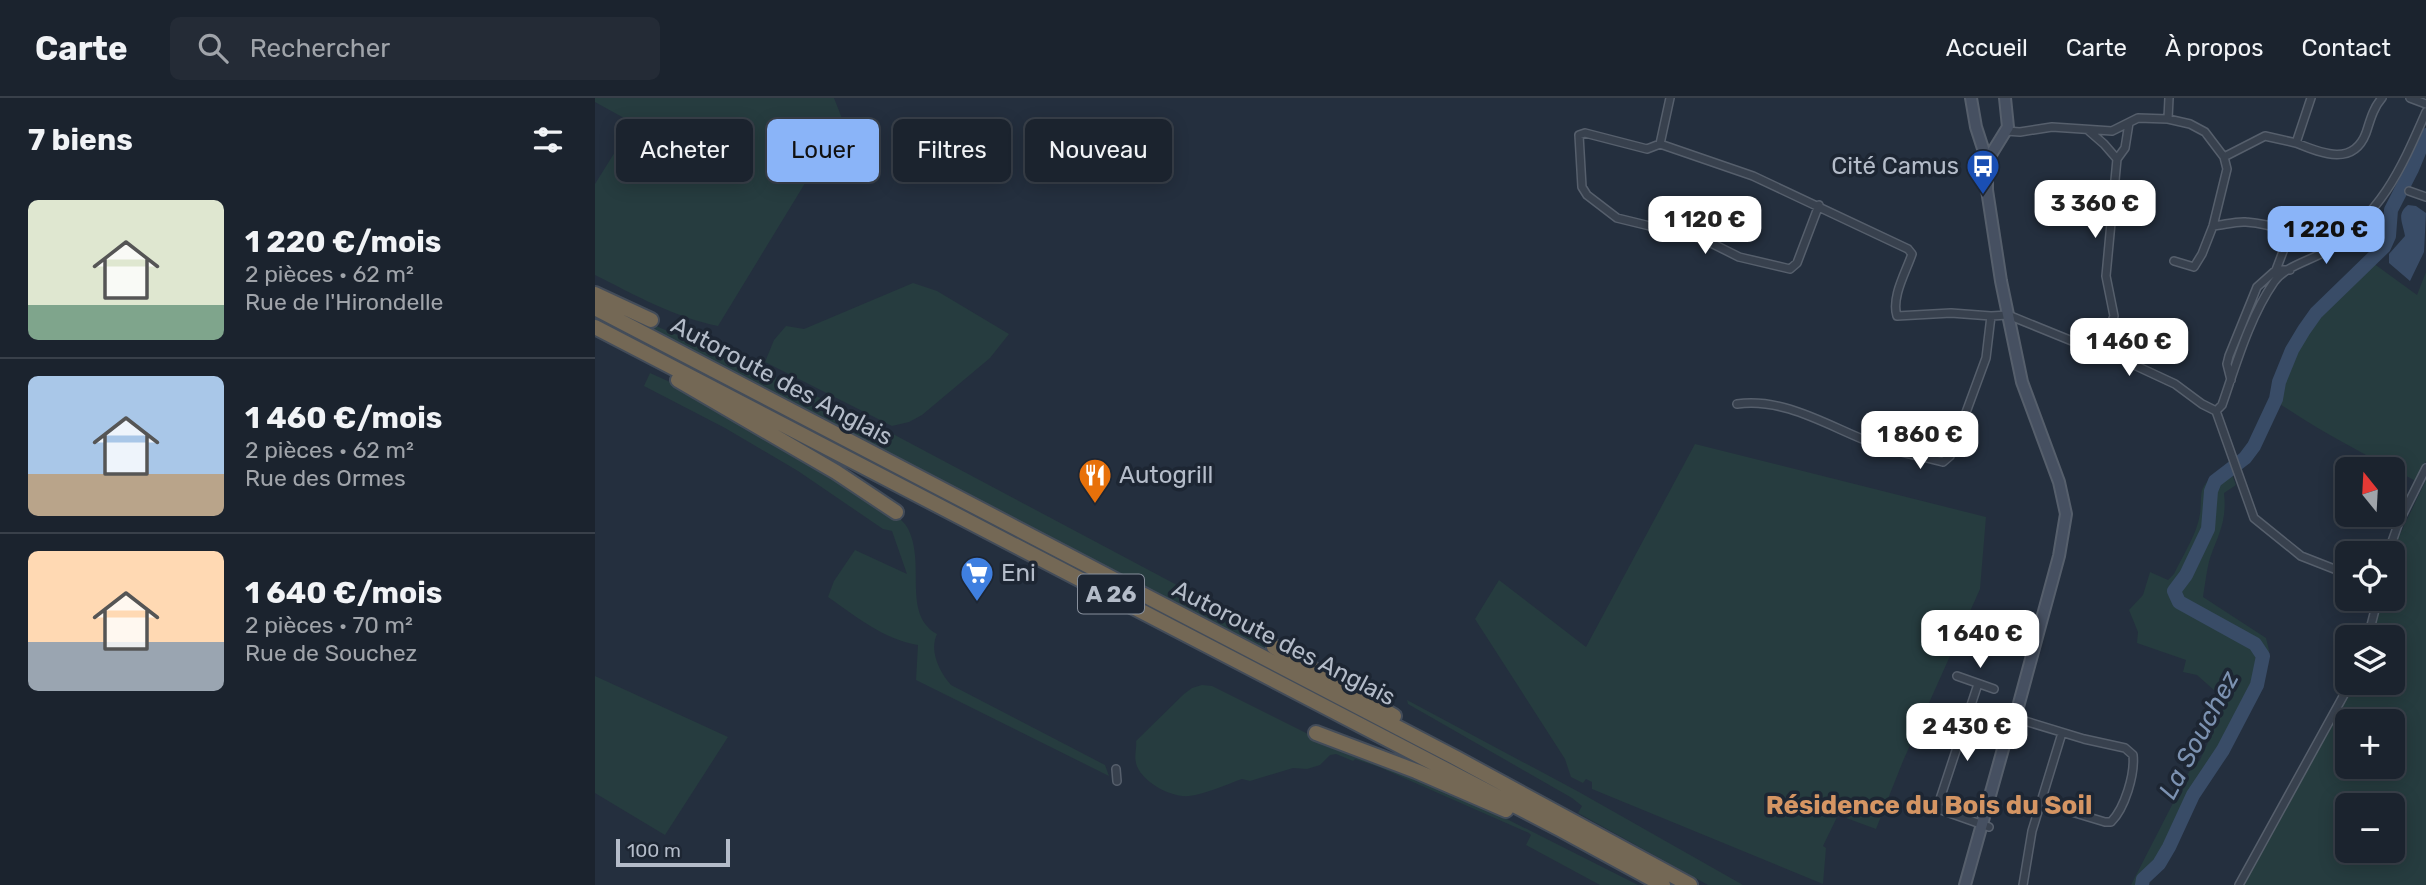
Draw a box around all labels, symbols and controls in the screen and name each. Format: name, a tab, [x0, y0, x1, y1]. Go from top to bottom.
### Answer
search box	[170, 17, 660, 80]
text: Carte	[35, 29, 128, 68]
icon: search	[194, 29, 232, 67]
text: Rechercher	[250, 33, 390, 64]
text: Accueil	[1946, 34, 2028, 62]
text: Carte	[2066, 34, 2127, 62]
text: À propos	[2165, 34, 2264, 62]
text: Contact	[2302, 34, 2391, 62]
chip: Acheter	[616, 119, 753, 182]
chip: Louer	[767, 119, 879, 182]
chip: Filtres	[893, 119, 1011, 182]
chip: Nouveau	[1025, 119, 1172, 182]
icon: filters	[529, 121, 567, 159]
text: 7 biens	[28, 122, 133, 158]
bus stop icon: Cité Camus	[1964, 147, 2002, 196]
place label: Cité Camus	[1831, 152, 1959, 180]
pin: 3 360 €	[2030, 180, 2160, 240]
text: 3 360 €	[2051, 189, 2139, 217]
pin: 1 120 €	[1640, 197, 1770, 256]
text: 1 120 €	[1664, 205, 1746, 233]
pin: 1 220 €	[2261, 206, 2391, 266]
text: 1 220 €	[2284, 215, 2368, 243]
text: 1 220 €/mois	[245, 224, 441, 260]
icon: home	[84, 228, 168, 312]
text: 2 pièces · 62 m²	[245, 260, 414, 288]
text: Rue de l'Hirondelle	[245, 288, 444, 316]
street label: Autoroute des Anglais	[667, 311, 897, 451]
pin: 1 460 €	[2064, 318, 2194, 378]
text: 1 460 €	[2086, 327, 2172, 355]
text: 1 460 €/mois	[245, 400, 442, 436]
icon: home	[84, 404, 168, 488]
pin: 1 860 €	[1855, 412, 1985, 471]
text: 1 860 €	[1877, 420, 1963, 448]
text: 2 pièces · 62 m²	[245, 436, 414, 464]
restaurant icon: Autogrill	[1076, 456, 1114, 505]
north arrow	[2335, 457, 2405, 527]
map controls	[2335, 457, 2405, 863]
place label: Autogrill	[1119, 461, 1213, 489]
text: Rue des Ormes	[245, 464, 406, 492]
button: locate	[2335, 541, 2405, 611]
supermarket icon: Eni	[958, 554, 996, 603]
place label: Eni	[1001, 559, 1036, 587]
road number: A 26	[1078, 574, 1144, 614]
text: 1 640 €/mois	[245, 575, 442, 611]
street label: Autoroute des Anglais	[1168, 575, 1400, 711]
icon: home	[84, 579, 168, 663]
pin: 1 640 €	[1915, 610, 2045, 670]
text: 2 pièces · 70 m²	[245, 611, 413, 639]
text: 1 640 €	[1937, 619, 2023, 647]
button: layers	[2335, 625, 2405, 695]
text: Rue de Souchez	[245, 639, 417, 667]
water label: La Souchez	[2152, 666, 2246, 804]
pin: 2 430 €	[1902, 704, 2032, 763]
button: +	[2335, 709, 2405, 779]
text: 2 430 €	[1922, 712, 2012, 740]
district label: Résidence du Bois du Soil	[1766, 790, 2092, 821]
button: −	[2335, 793, 2405, 863]
scale bar	[616, 836, 730, 868]
text: 100 m	[627, 839, 681, 862]

